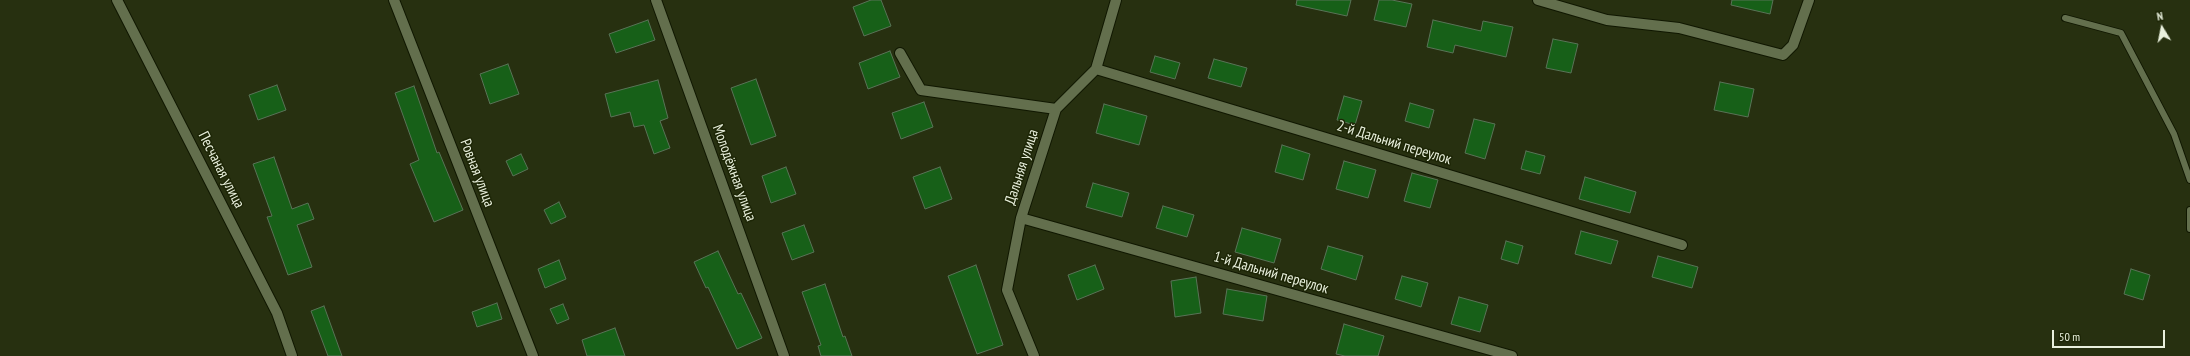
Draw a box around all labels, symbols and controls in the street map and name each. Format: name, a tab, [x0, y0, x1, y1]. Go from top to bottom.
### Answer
north arrow	[2142, 8, 2182, 48]
text: N	[2156, 9, 2164, 24]
street label: 2-й Дальний переулок	[1335, 117, 1453, 169]
street label: Молодёжная улица	[708, 122, 760, 224]
street label: Дальняя улица	[1001, 127, 1043, 207]
street label: Песчаная улица	[194, 129, 248, 211]
street label: Ровная улица	[456, 137, 498, 209]
street label: 1-й Дальний переулок	[1212, 248, 1330, 298]
scale bar	[2054, 322, 2167, 348]
text: 50 m	[2059, 329, 2080, 344]

